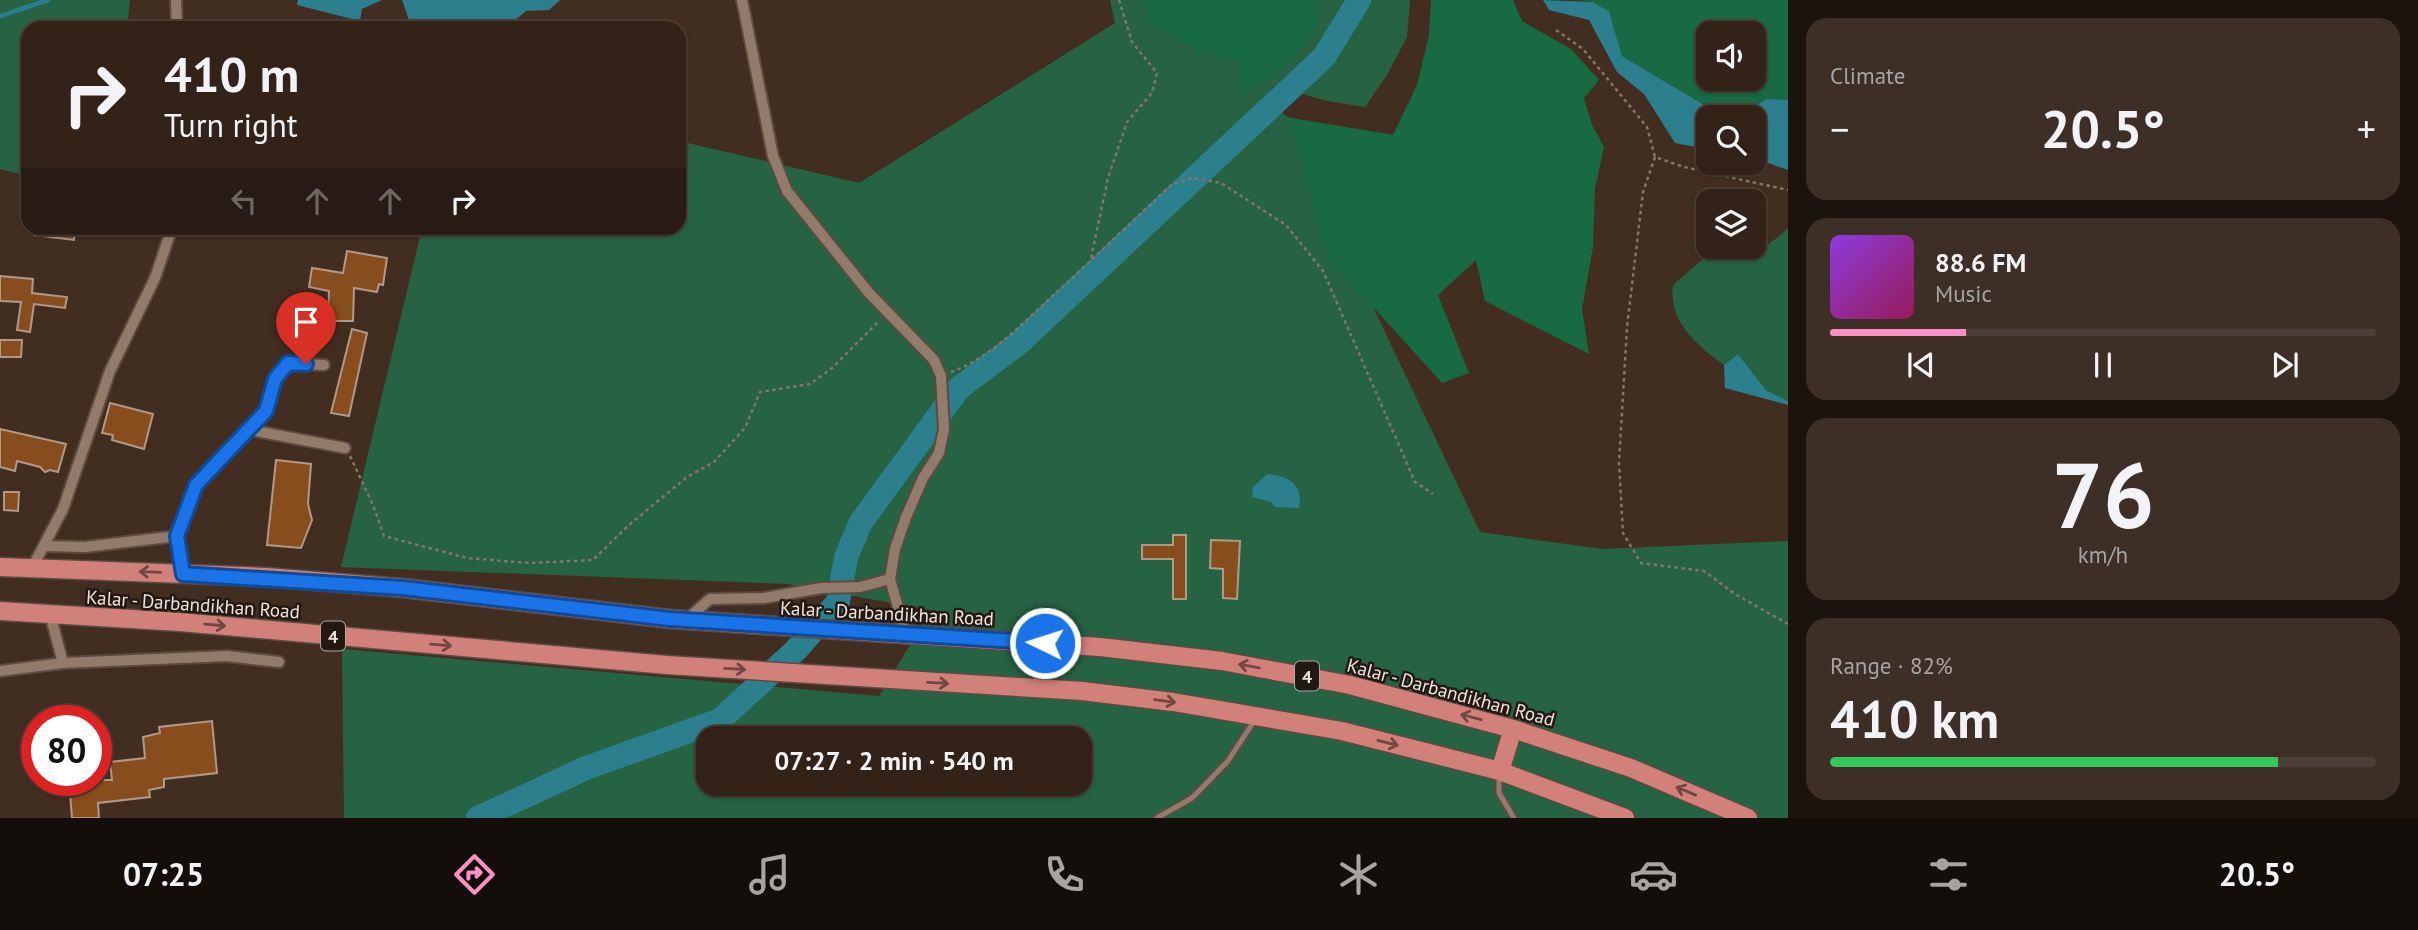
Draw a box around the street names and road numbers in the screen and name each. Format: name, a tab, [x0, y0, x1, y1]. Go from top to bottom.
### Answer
street label: Kalar - Darbandikhan Road	[85, 585, 301, 623]
street label: Kalar - Darbandikhan Road	[779, 595, 995, 631]
road number: 4	[321, 622, 345, 650]
street label: Kalar - Darbandikhan Road	[1344, 653, 1558, 731]
road number: 4	[1295, 662, 1319, 690]

